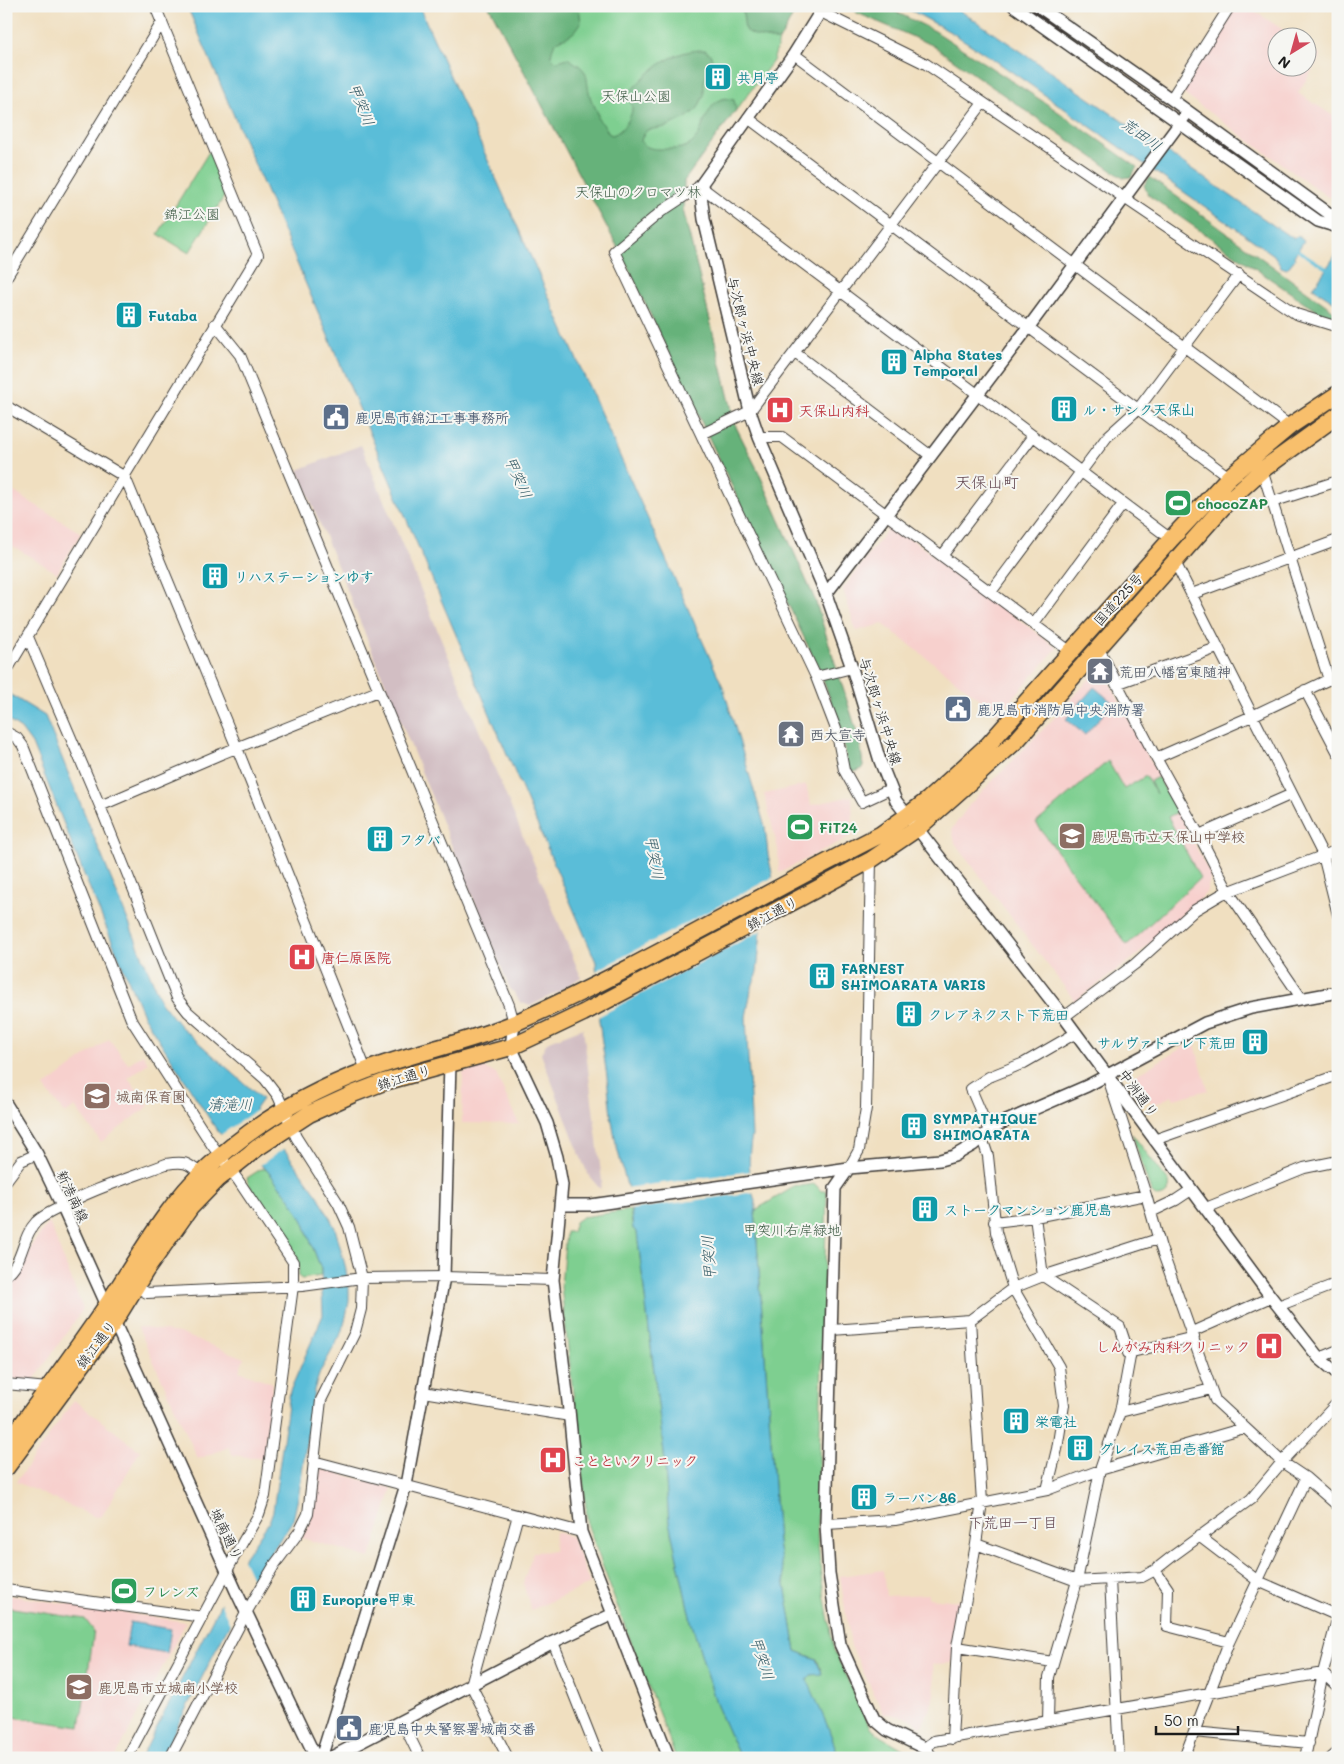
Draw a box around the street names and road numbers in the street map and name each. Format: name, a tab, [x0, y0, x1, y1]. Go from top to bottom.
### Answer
street label: 与次郎ヶ浜中央線	[723, 274, 769, 388]
street label: 国道225号	[1089, 568, 1147, 630]
street label: 与次郎ヶ浜中央線	[856, 655, 906, 767]
street label: 錦江通り	[743, 891, 801, 935]
street label: 錦江通り	[374, 1060, 434, 1094]
street label: 中洲通り	[1115, 1065, 1163, 1121]
street label: 新港南線	[53, 1167, 93, 1225]
street label: 錦江通り	[72, 1316, 120, 1372]
street label: 城南通り	[207, 1505, 247, 1563]

